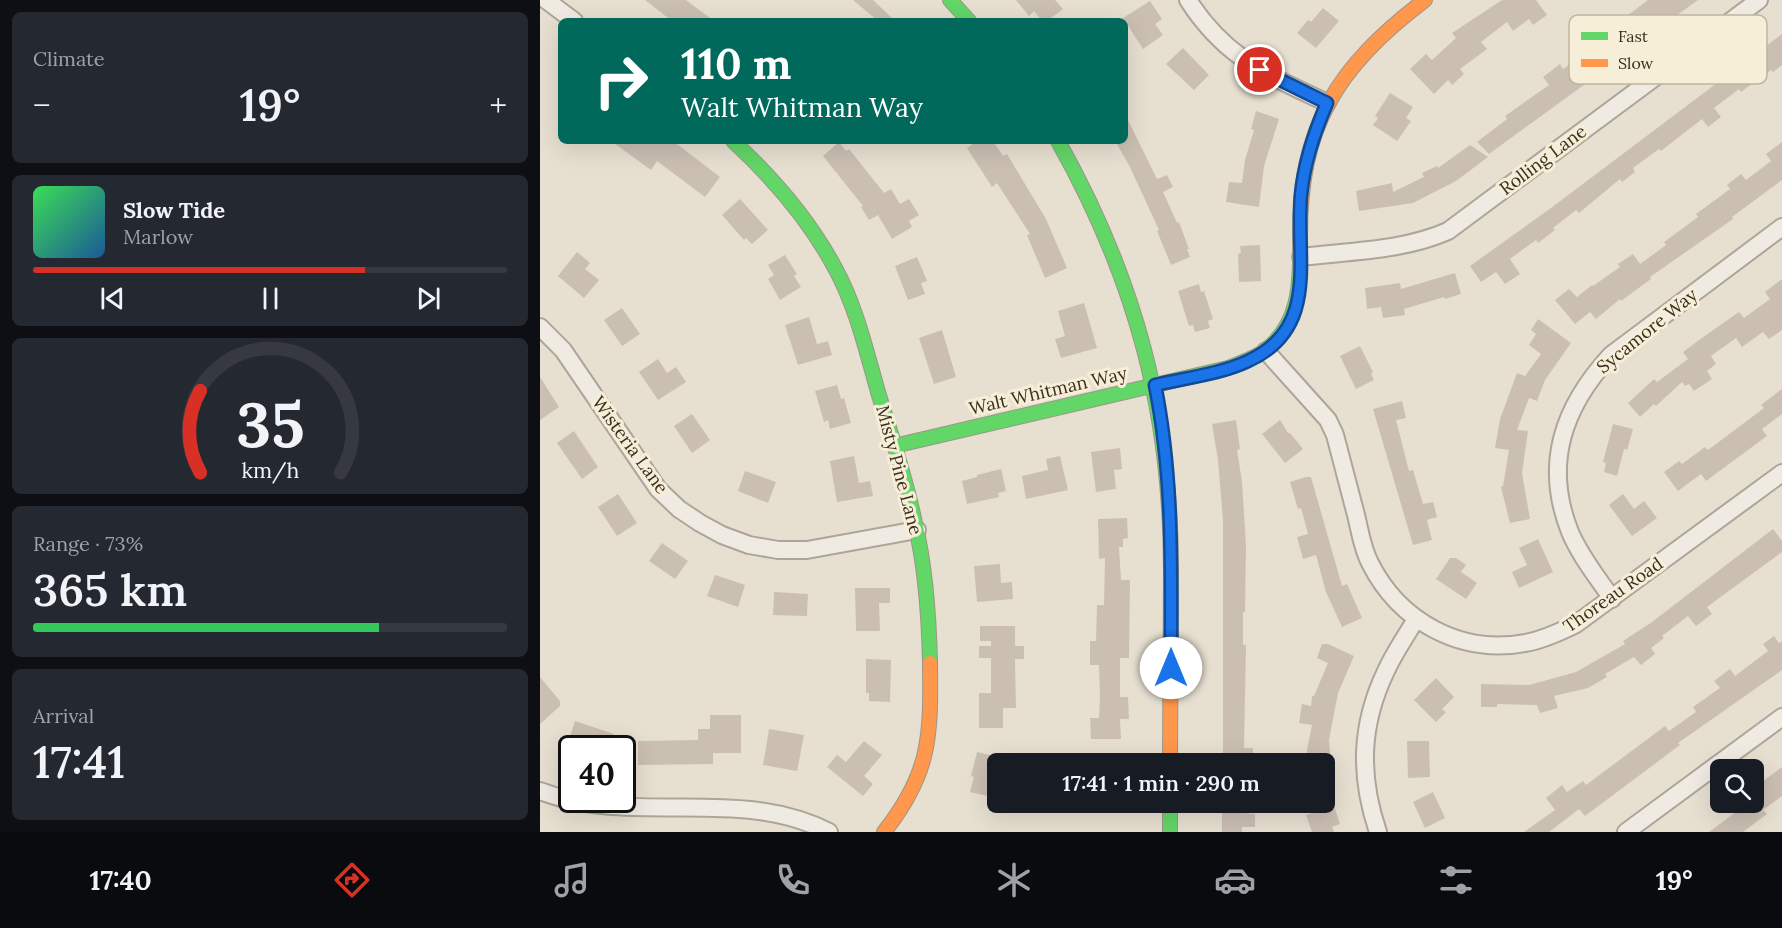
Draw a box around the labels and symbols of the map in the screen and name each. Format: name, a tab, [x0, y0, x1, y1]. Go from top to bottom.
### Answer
legend	[1569, 15, 1767, 84]
text: Fast	[1618, 26, 1649, 46]
pin	[1234, 44, 1285, 95]
text: Slow	[1618, 53, 1654, 73]
street label: Rolling Lane	[1495, 119, 1591, 200]
street label: Sycamore Way	[1592, 283, 1702, 378]
street label: Walt Whitman Way	[967, 361, 1130, 420]
street label: Wisteria Lane	[587, 391, 674, 498]
street label: Misty Pine Lane	[871, 403, 928, 537]
street label: Thoreau Road	[1558, 552, 1667, 637]
position arrow	[1139, 636, 1203, 700]
speed limit sign: 40	[558, 735, 636, 813]

